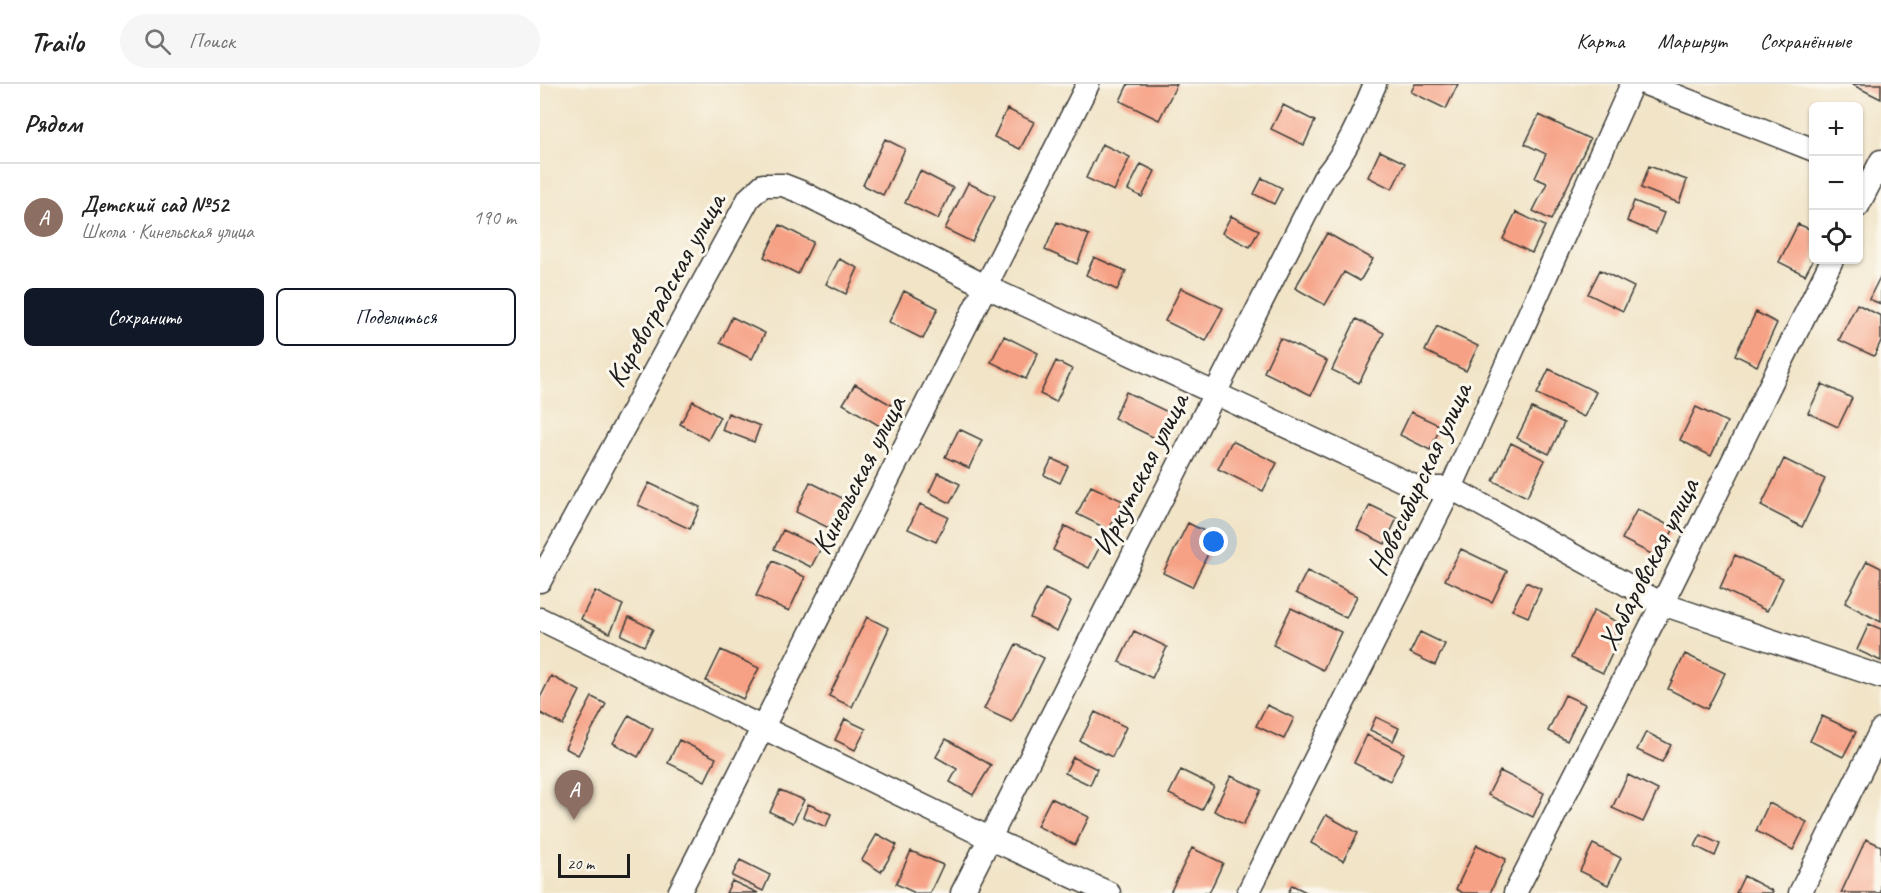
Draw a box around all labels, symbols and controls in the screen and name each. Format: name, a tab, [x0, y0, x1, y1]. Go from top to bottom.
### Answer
search box	[120, 14, 540, 68]
text: Trailo	[30, 24, 84, 59]
icon: search	[141, 25, 174, 58]
text: Поиск	[189, 27, 235, 55]
text: Карта	[1576, 28, 1625, 54]
text: Маршрут	[1658, 28, 1727, 54]
text: Сохранённые	[1760, 28, 1851, 54]
map controls	[1809, 102, 1863, 264]
button: +	[1809, 102, 1863, 156]
text: Рядом	[24, 107, 82, 140]
button: −	[1809, 156, 1863, 210]
street label: Кировоградская улица	[596, 184, 735, 393]
text: Детский сад №52	[81, 191, 228, 219]
text: A	[38, 205, 49, 230]
text: 190 m	[473, 205, 516, 230]
button: locate	[1809, 210, 1863, 264]
text: Школа · Кинельская улица	[81, 219, 254, 244]
button: Сохранить	[24, 288, 264, 346]
button: Поделиться	[276, 288, 516, 346]
street label: Новосибирская улица	[1358, 374, 1481, 581]
street label: Иркутская улица	[1083, 384, 1198, 562]
street label: Кинельская улица	[802, 388, 915, 561]
street label: Хабаровская улица	[1588, 470, 1708, 656]
your location	[1199, 527, 1228, 556]
pin: A	[555, 770, 594, 820]
scale bar	[558, 851, 630, 878]
text: 20 m	[567, 854, 594, 874]

